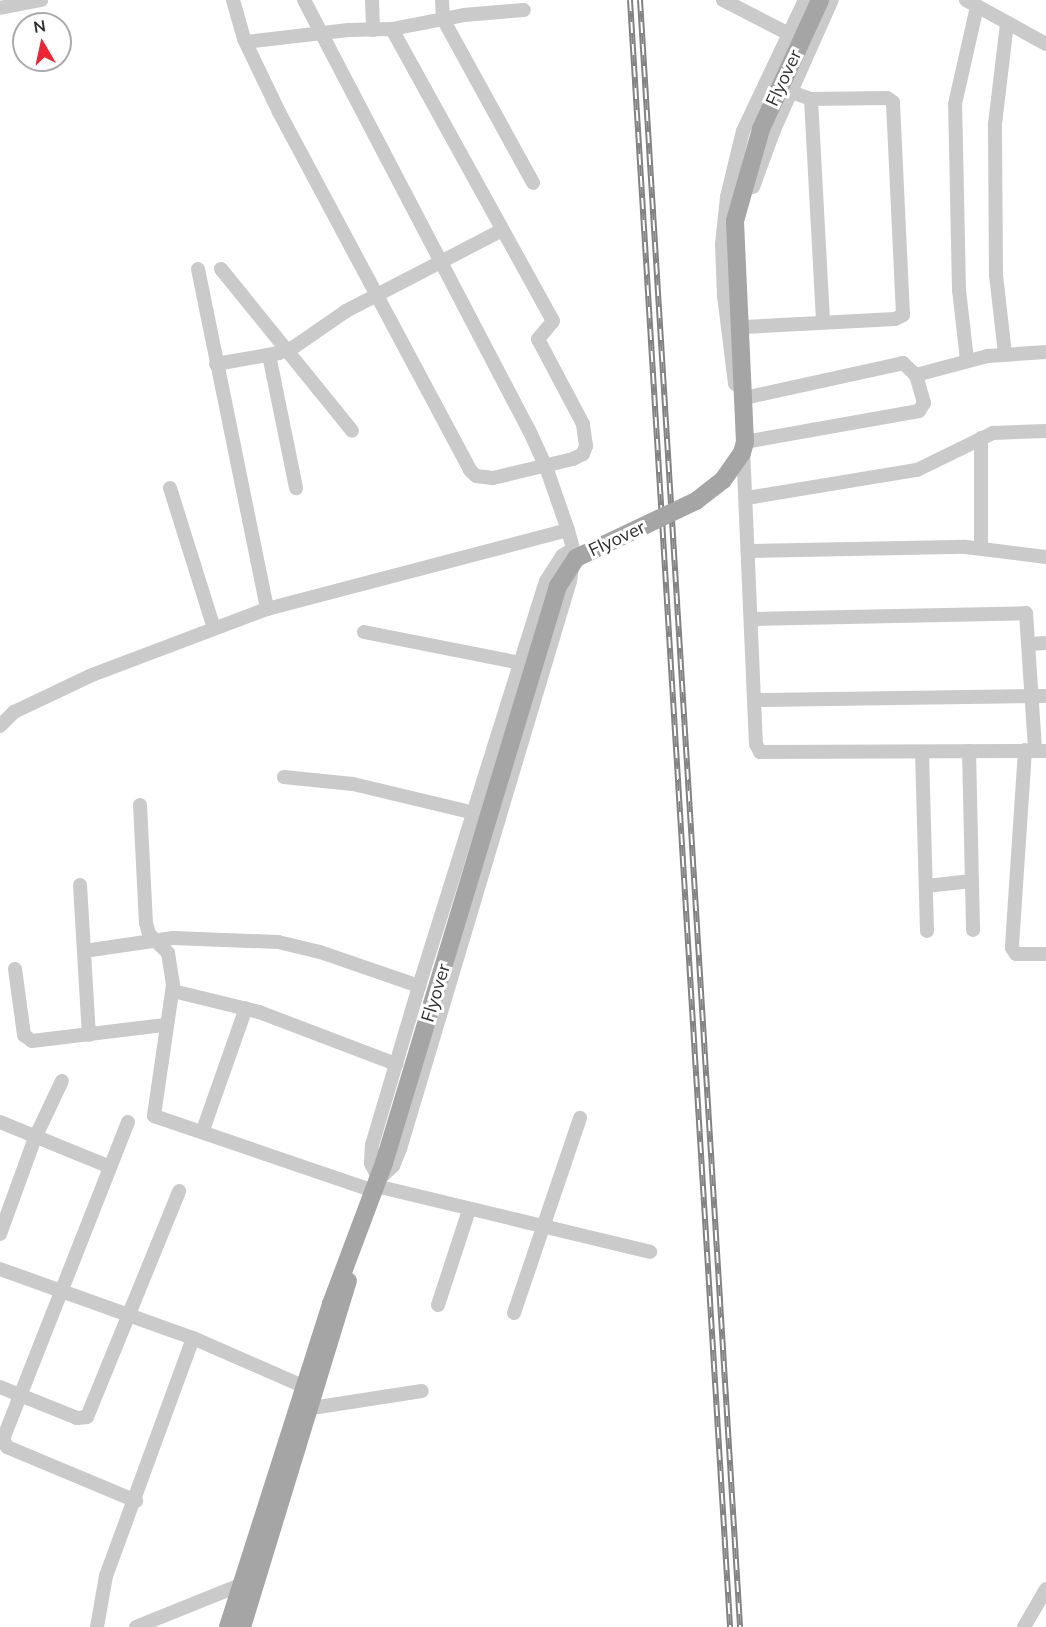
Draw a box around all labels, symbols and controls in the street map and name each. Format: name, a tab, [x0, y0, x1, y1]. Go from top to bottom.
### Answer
north arrow	[12, 12, 72, 72]
text: N	[32, 15, 47, 37]
street label: Flyover	[762, 46, 806, 110]
street label: Flyover	[585, 517, 649, 561]
street label: Flyover	[417, 961, 455, 1025]

